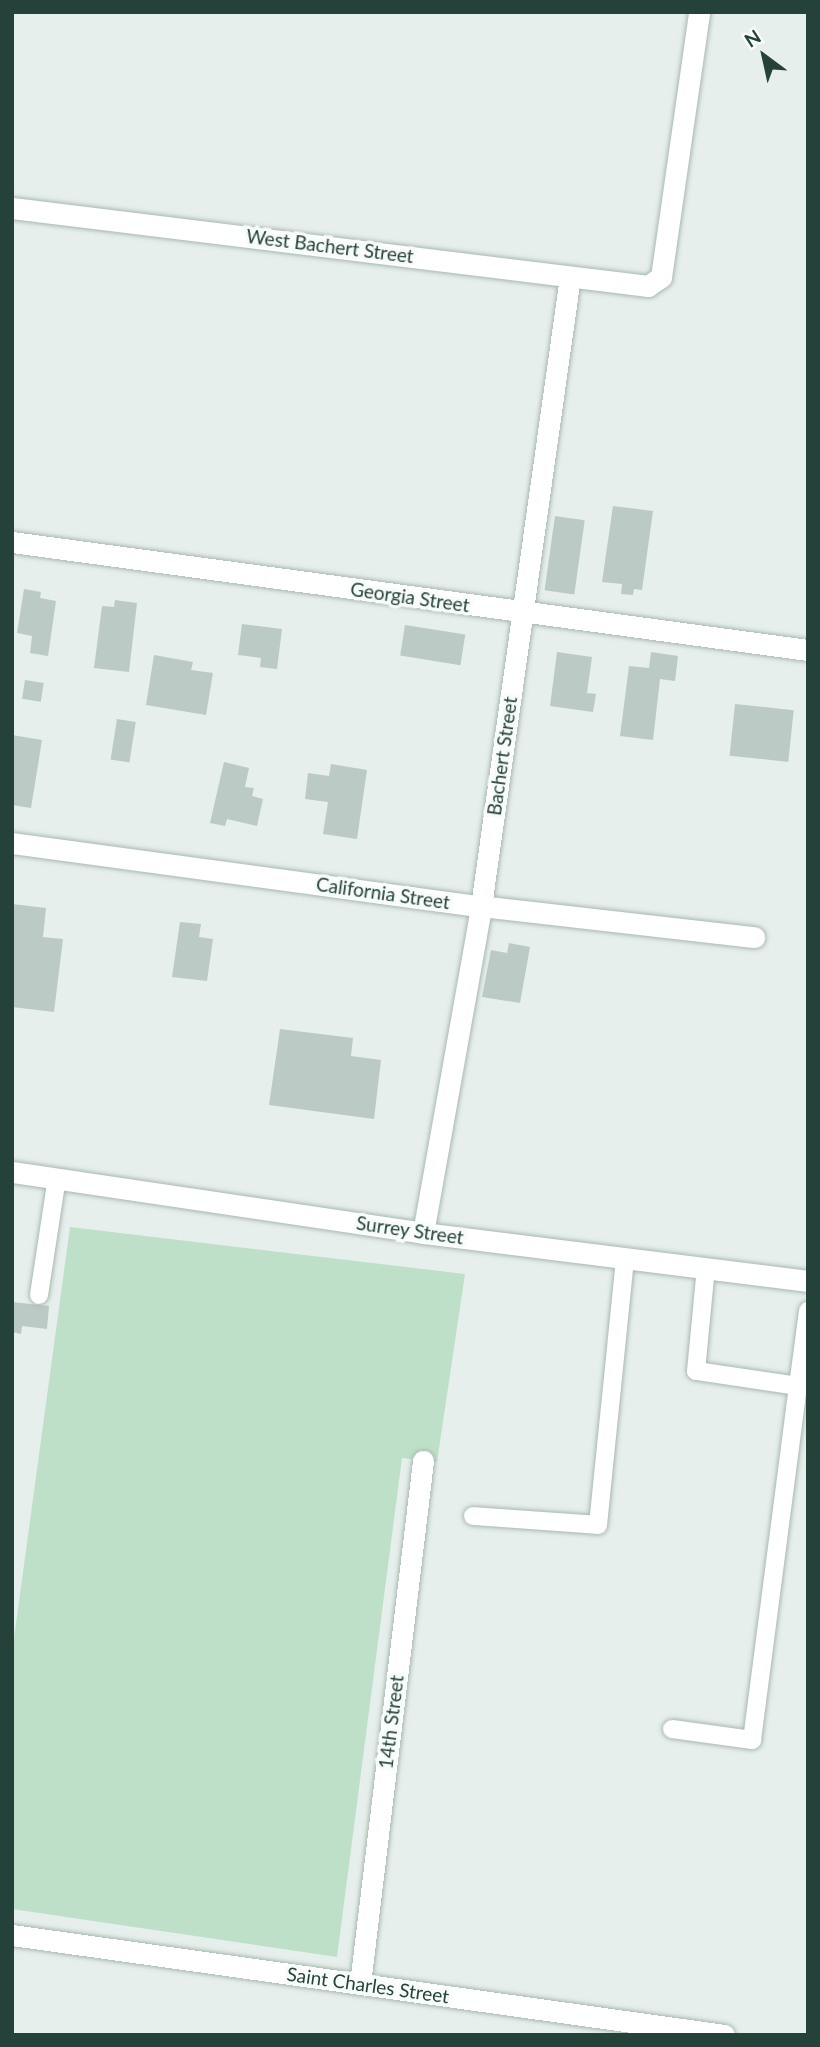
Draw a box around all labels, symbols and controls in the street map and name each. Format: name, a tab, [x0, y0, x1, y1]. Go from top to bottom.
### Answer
north arrow	[729, 21, 799, 91]
text: N	[740, 24, 765, 52]
street label: West Bachert Street	[245, 224, 415, 268]
street label: Georgia Street	[349, 577, 471, 617]
street label: Bachert Street	[482, 695, 522, 817]
street label: California Street	[315, 872, 451, 914]
street label: Surrey Street	[355, 1211, 465, 1249]
street label: 14th Street	[374, 1674, 408, 1770]
street label: Saint Charles Street	[285, 1962, 451, 2008]

